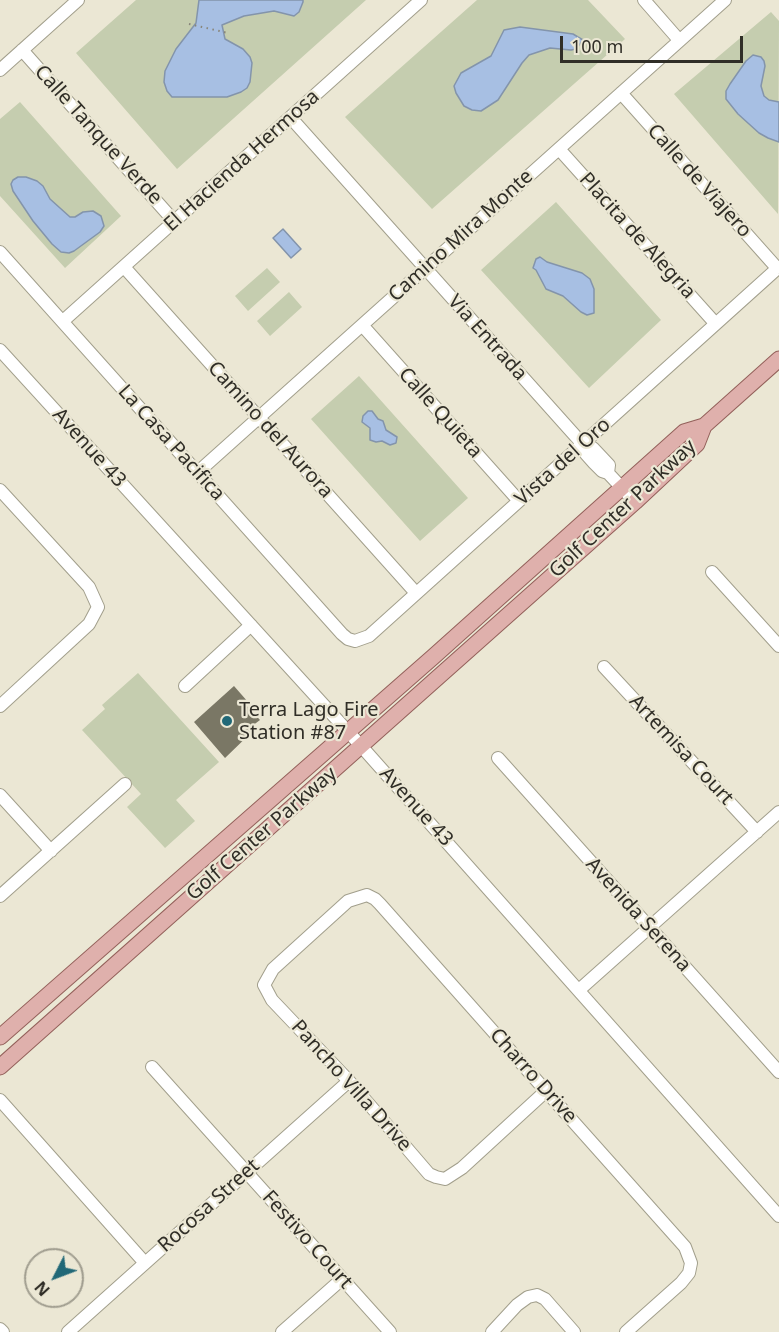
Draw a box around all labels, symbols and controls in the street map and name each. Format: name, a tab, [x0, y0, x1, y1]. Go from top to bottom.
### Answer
scale bar	[563, 24, 746, 62]
text: 100 m	[571, 34, 623, 58]
street label: Calle Tanque Verde	[29, 60, 167, 210]
street label: El Hacienda Hermosa	[159, 85, 325, 237]
street label: Calle de Viajero	[642, 119, 756, 243]
street label: Camino Mira Monte	[384, 165, 538, 307]
street label: Placita de Alegria	[574, 168, 700, 304]
street label: Via Entrada	[442, 290, 532, 386]
street label: Camino del Aurora	[202, 357, 338, 503]
street label: Calle Quieta	[393, 363, 487, 463]
street label: La Casa Pacifica	[113, 380, 229, 506]
street label: Avenue 43	[47, 403, 131, 493]
street label: Vista del Oro	[510, 413, 616, 511]
street label: Golf Center Parkway	[545, 435, 701, 583]
street label: Artemisa Court	[624, 690, 738, 810]
place label: Terra Lago Fire Station #87	[239, 698, 379, 745]
marker: Terra Lago Fire Station #87	[220, 714, 234, 728]
street label: Golf Center Parkway	[182, 762, 342, 906]
street label: Avenue 43	[374, 762, 458, 852]
street label: Avenida Serena	[580, 853, 696, 977]
street label: Pancho Villa Drive	[286, 1015, 416, 1157]
street label: Charro Drive	[484, 1024, 582, 1128]
street label: Rocosa Street	[153, 1154, 265, 1258]
street label: Festivo Court	[257, 1186, 357, 1294]
north arrow	[24, 1248, 84, 1308]
text: N	[30, 1277, 55, 1301]

